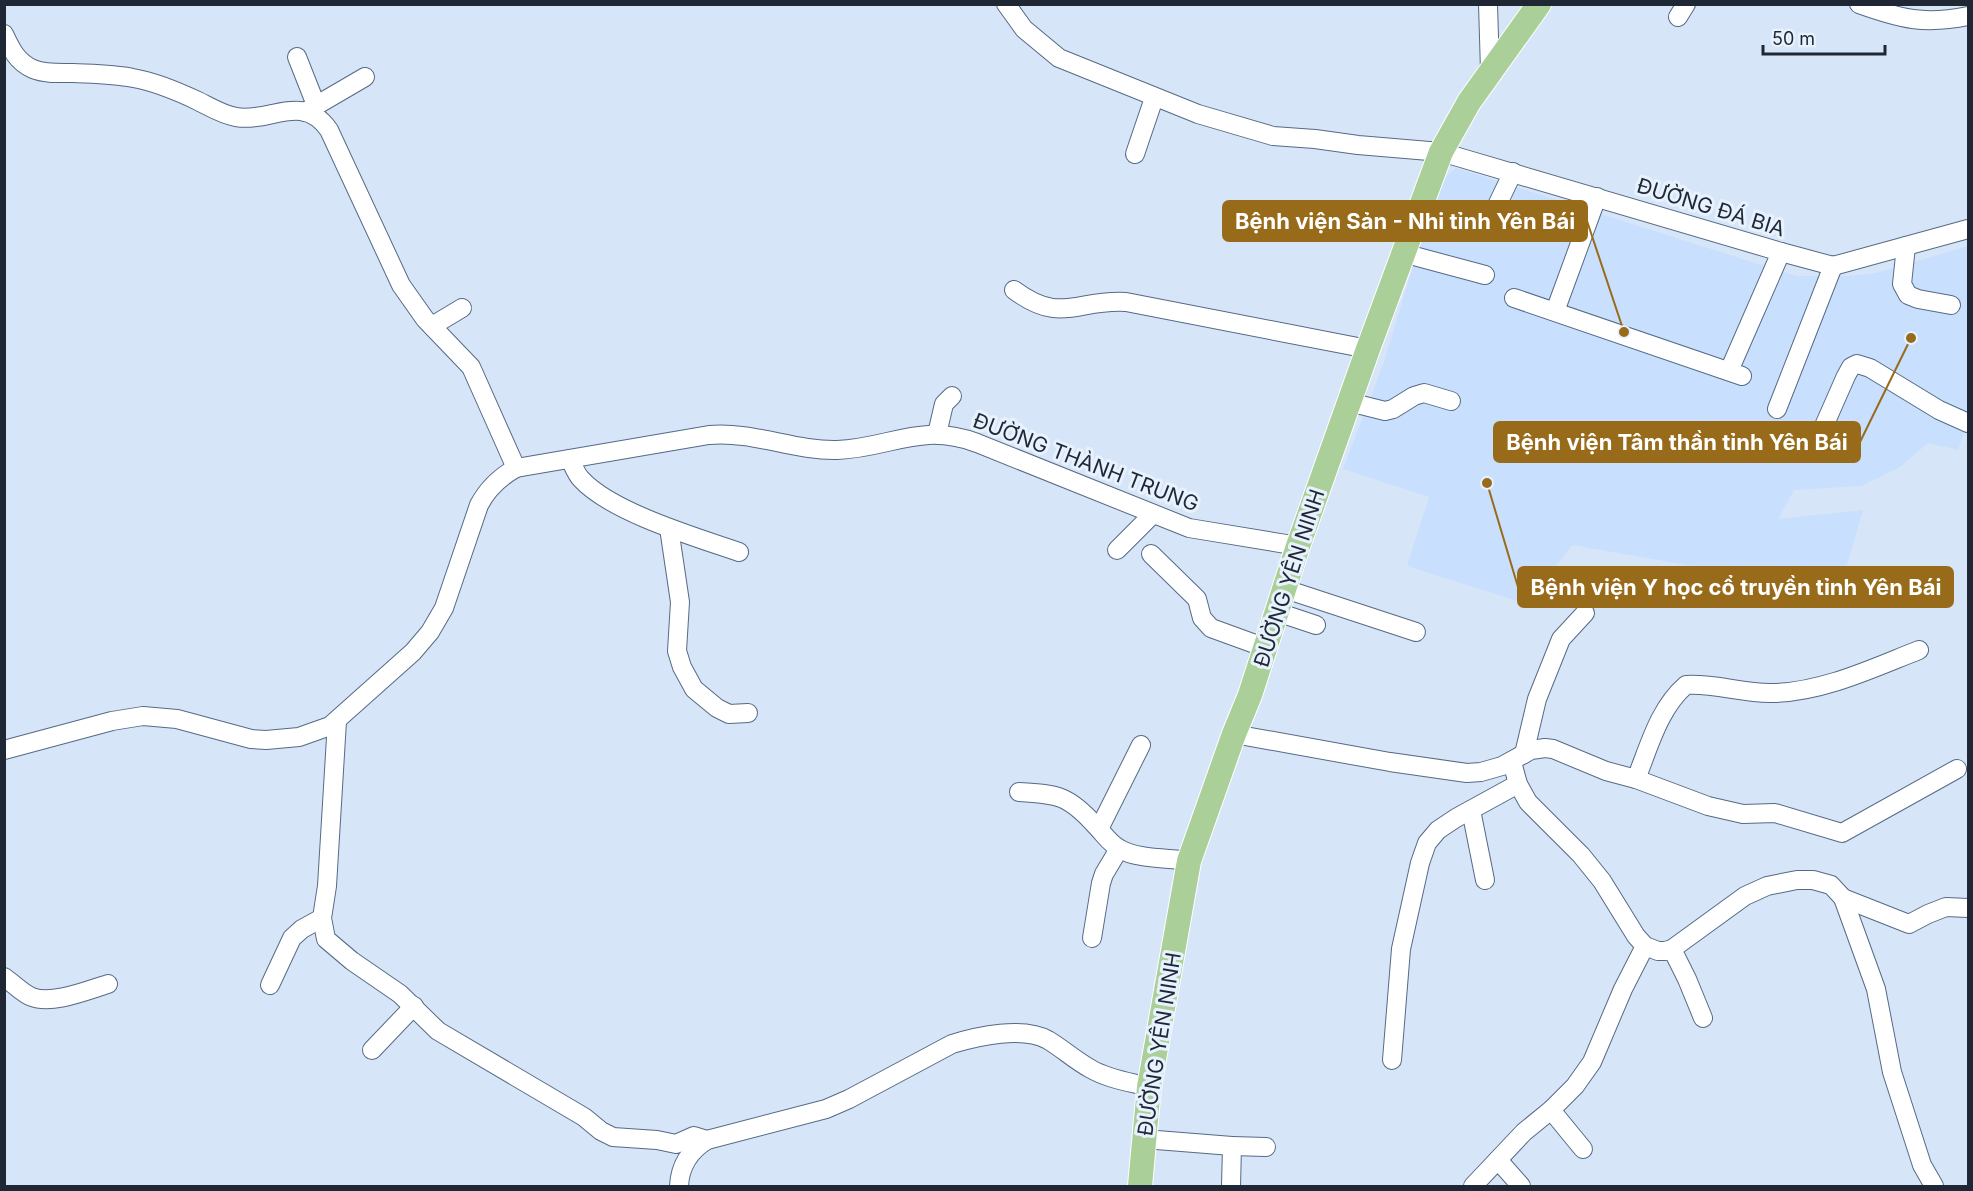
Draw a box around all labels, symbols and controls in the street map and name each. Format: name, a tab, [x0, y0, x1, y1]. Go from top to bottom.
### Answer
scale bar	[1763, 18, 1884, 56]
text: 50 m	[1772, 28, 1815, 49]
street label: ĐƯỜNG ĐÁ BIA	[1634, 172, 1788, 241]
callout: Bệnh viện Sản - Nhi tỉnh Yên Bái	[1223, 201, 1587, 241]
text: Bệnh viện Sản - Nhi tỉnh Yên Bái	[1235, 208, 1575, 234]
street label: ĐƯỜNG THÀNH TRUNG	[970, 407, 1203, 517]
callout: Bệnh viện Tâm thần tỉnh Yên Bái	[1494, 422, 1860, 462]
text: Bệnh viện Tâm thần tỉnh Yên Bái	[1506, 429, 1848, 455]
street label: ĐƯỜNG YÊN NINH	[1247, 486, 1330, 670]
callout: Bệnh viện Y học cổ truyền tỉnh Yên Bái	[1518, 567, 1953, 607]
text: Bệnh viện Y học cổ truyền tỉnh Yên Bái	[1531, 574, 1941, 600]
street label: ĐƯỜNG YÊN NINH	[1131, 950, 1186, 1138]

